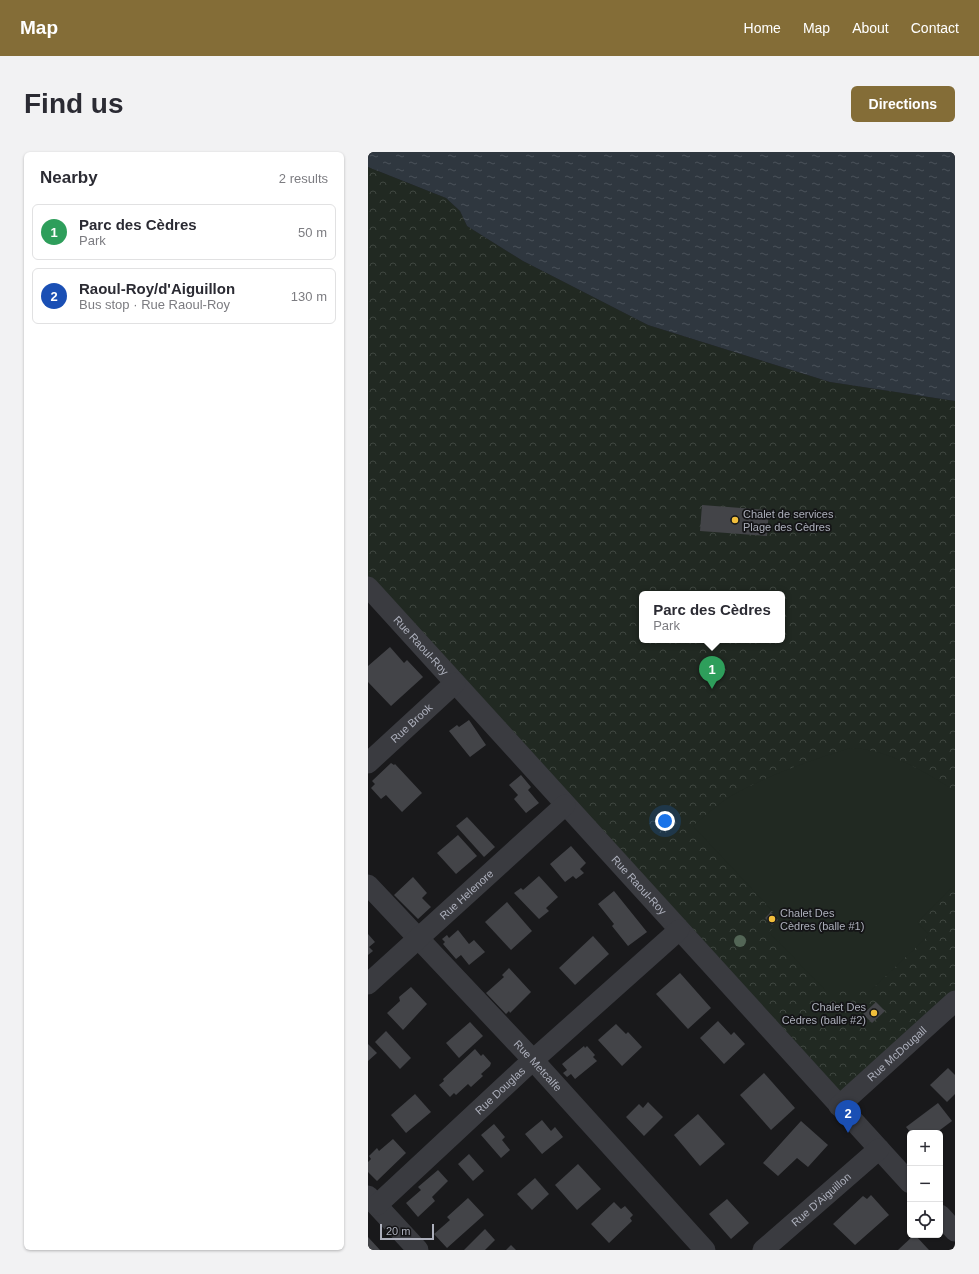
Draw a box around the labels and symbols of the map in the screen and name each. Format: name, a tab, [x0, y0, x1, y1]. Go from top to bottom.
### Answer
place label: Chalet de services Plage des Cèdres	[743, 508, 834, 533]
marker: Chalet de services Plage des Cèdres	[730, 515, 740, 525]
street label: Rue Raoul-Roy	[391, 614, 451, 678]
pin: 1	[699, 656, 725, 689]
street label: Rue Brook	[388, 701, 435, 745]
your location	[655, 811, 675, 831]
street label: Rue Raoul-Roy	[609, 853, 669, 917]
street label: Rue Helenore	[437, 867, 496, 922]
place label: Chalet Des Cèdres (balle #1)	[780, 907, 864, 932]
marker: Chalet Des Cèdres (balle #1)	[767, 914, 777, 924]
place label: Chalet Des Cèdres (balle #2)	[782, 1001, 866, 1026]
marker: Chalet Des Cèdres (balle #2)	[869, 1008, 879, 1018]
street label: Rue McDougall	[865, 1024, 929, 1083]
street label: Rue Metcalfe	[512, 1038, 564, 1094]
street label: Rue Douglas	[473, 1064, 528, 1117]
pin: 2	[835, 1100, 861, 1133]
street label: Rue D'Aiguillon	[789, 1170, 853, 1229]
scale bar	[380, 1222, 434, 1241]

